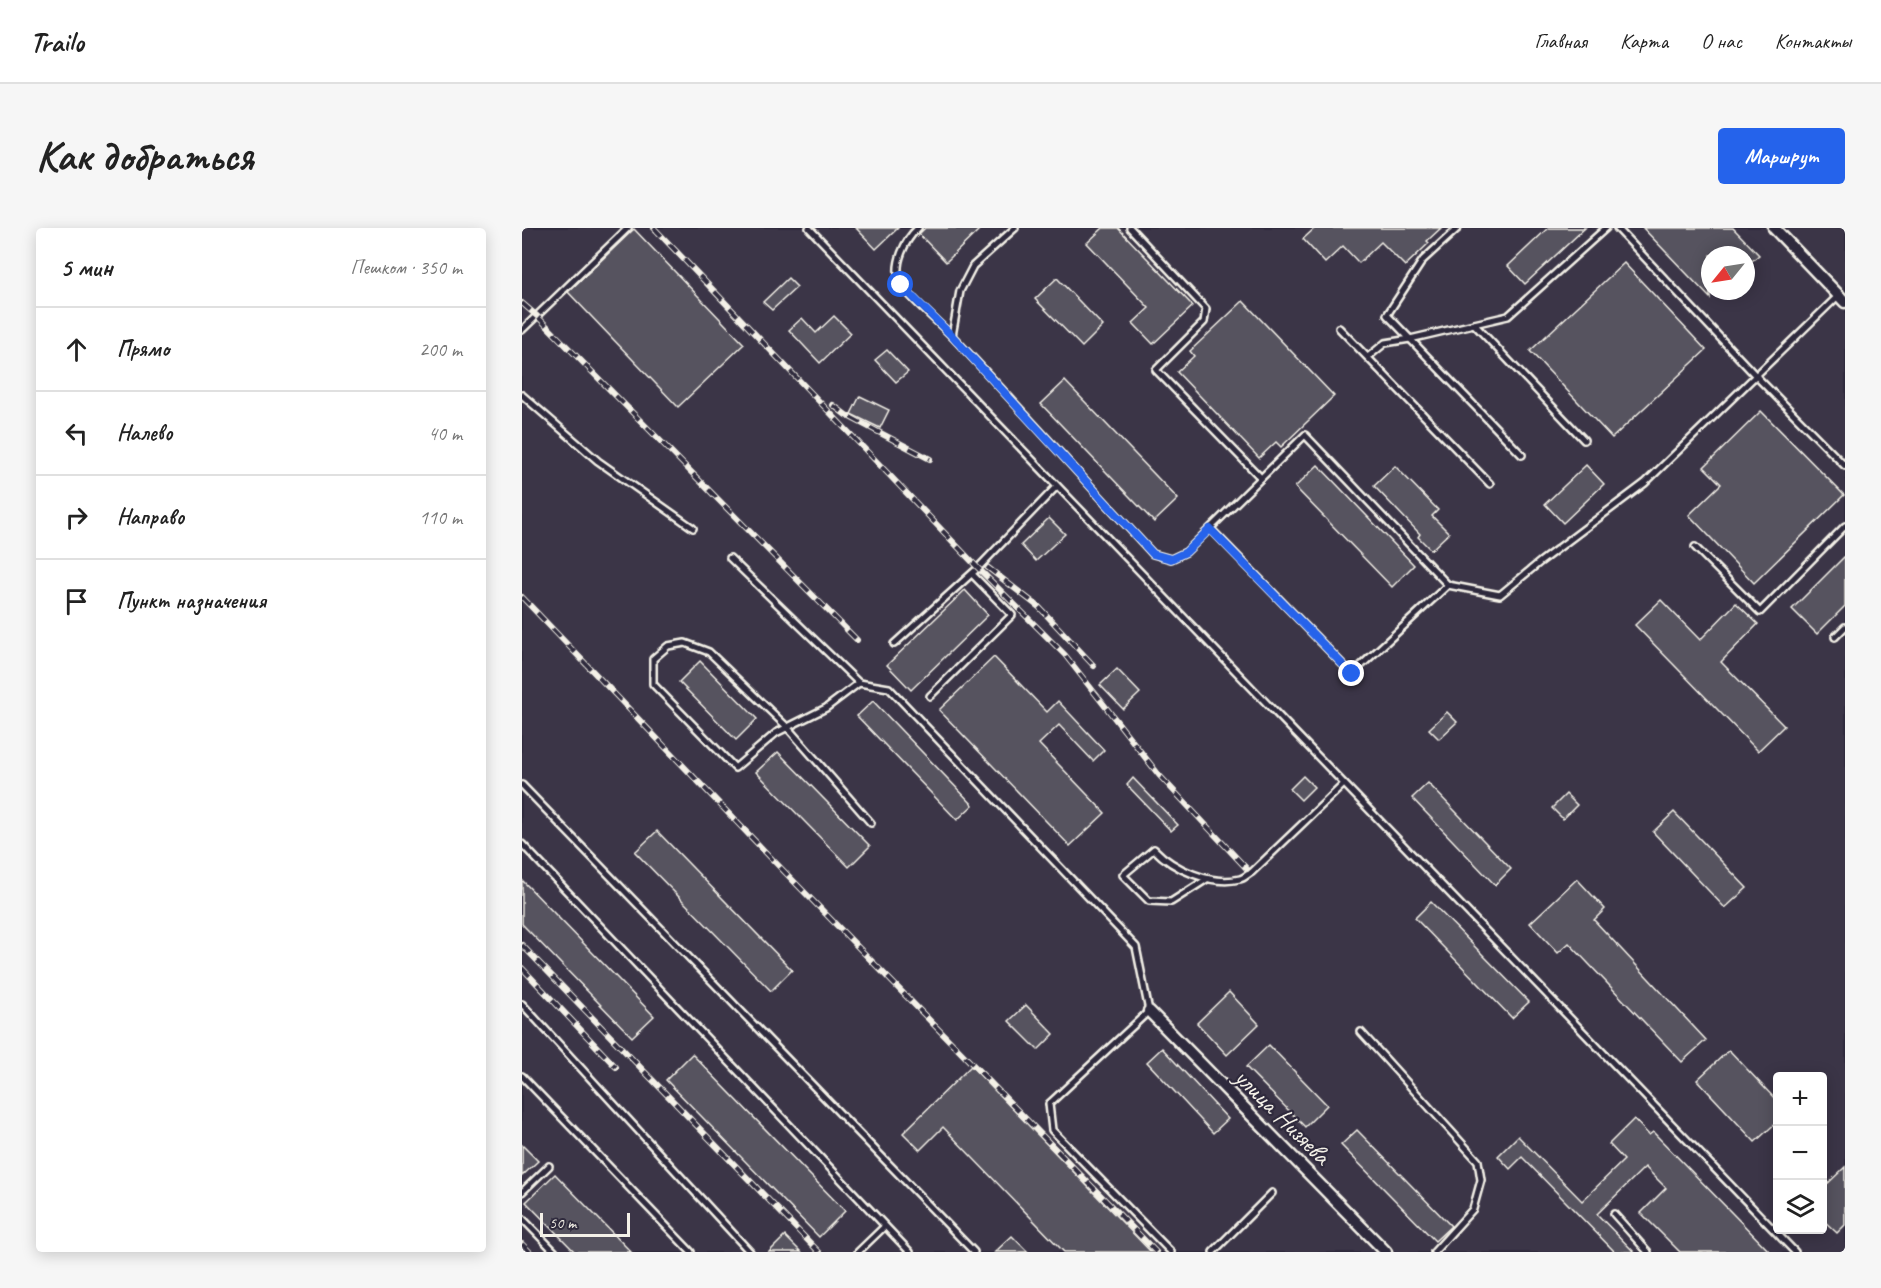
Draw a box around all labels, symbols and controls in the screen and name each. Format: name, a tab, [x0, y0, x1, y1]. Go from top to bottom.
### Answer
text: Trailo	[30, 24, 84, 59]
text: Главная	[1534, 28, 1587, 54]
text: Карта	[1620, 28, 1668, 54]
text: О нас	[1701, 28, 1742, 54]
text: Контакты	[1775, 28, 1851, 54]
button: Маршрут	[1718, 128, 1845, 184]
text: Как добраться	[36, 130, 253, 183]
north arrow	[1701, 246, 1755, 300]
text: 5 мин	[60, 251, 112, 284]
text: Пешком · 350 m	[350, 255, 462, 280]
route start	[887, 271, 913, 297]
icon: ahead	[60, 333, 93, 366]
text: Прямо	[117, 335, 169, 363]
text: 200 m	[419, 337, 462, 362]
icon: left	[60, 417, 93, 450]
text: Налево	[117, 419, 173, 447]
text: 40 m	[428, 421, 462, 446]
icon: right	[60, 501, 93, 534]
text: Направо	[117, 503, 184, 531]
text: 110 m	[419, 505, 462, 530]
icon: arrive	[60, 585, 93, 618]
text: Пункт назначения	[117, 587, 266, 615]
route end	[1338, 660, 1364, 686]
street label: улица Низяева	[1226, 1060, 1339, 1173]
map controls	[1773, 1072, 1827, 1234]
button: +	[1773, 1072, 1827, 1126]
button: −	[1773, 1126, 1827, 1180]
button: layers	[1773, 1180, 1827, 1234]
scale bar	[540, 1210, 630, 1238]
text: 50 m	[549, 1213, 576, 1233]

